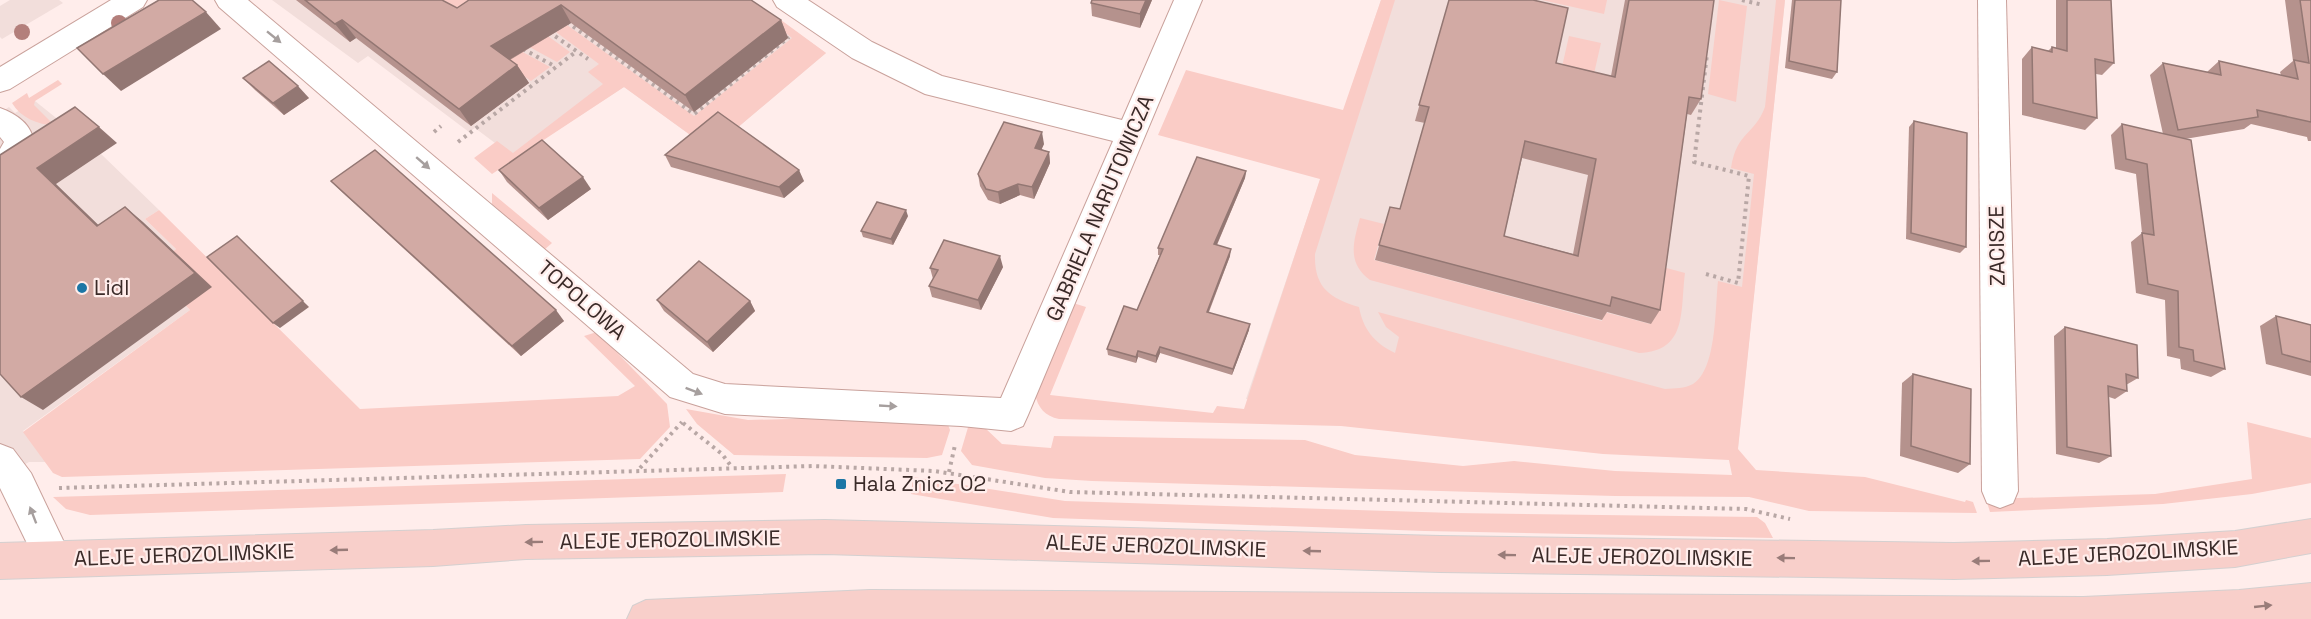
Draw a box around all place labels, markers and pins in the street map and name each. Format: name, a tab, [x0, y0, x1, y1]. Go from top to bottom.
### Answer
place label: Lidl	[94, 274, 129, 301]
marker: Lidl	[75, 281, 89, 295]
place label: Hala Znicz 02	[853, 470, 986, 497]
marker: Hala Znicz 02	[834, 477, 848, 491]

